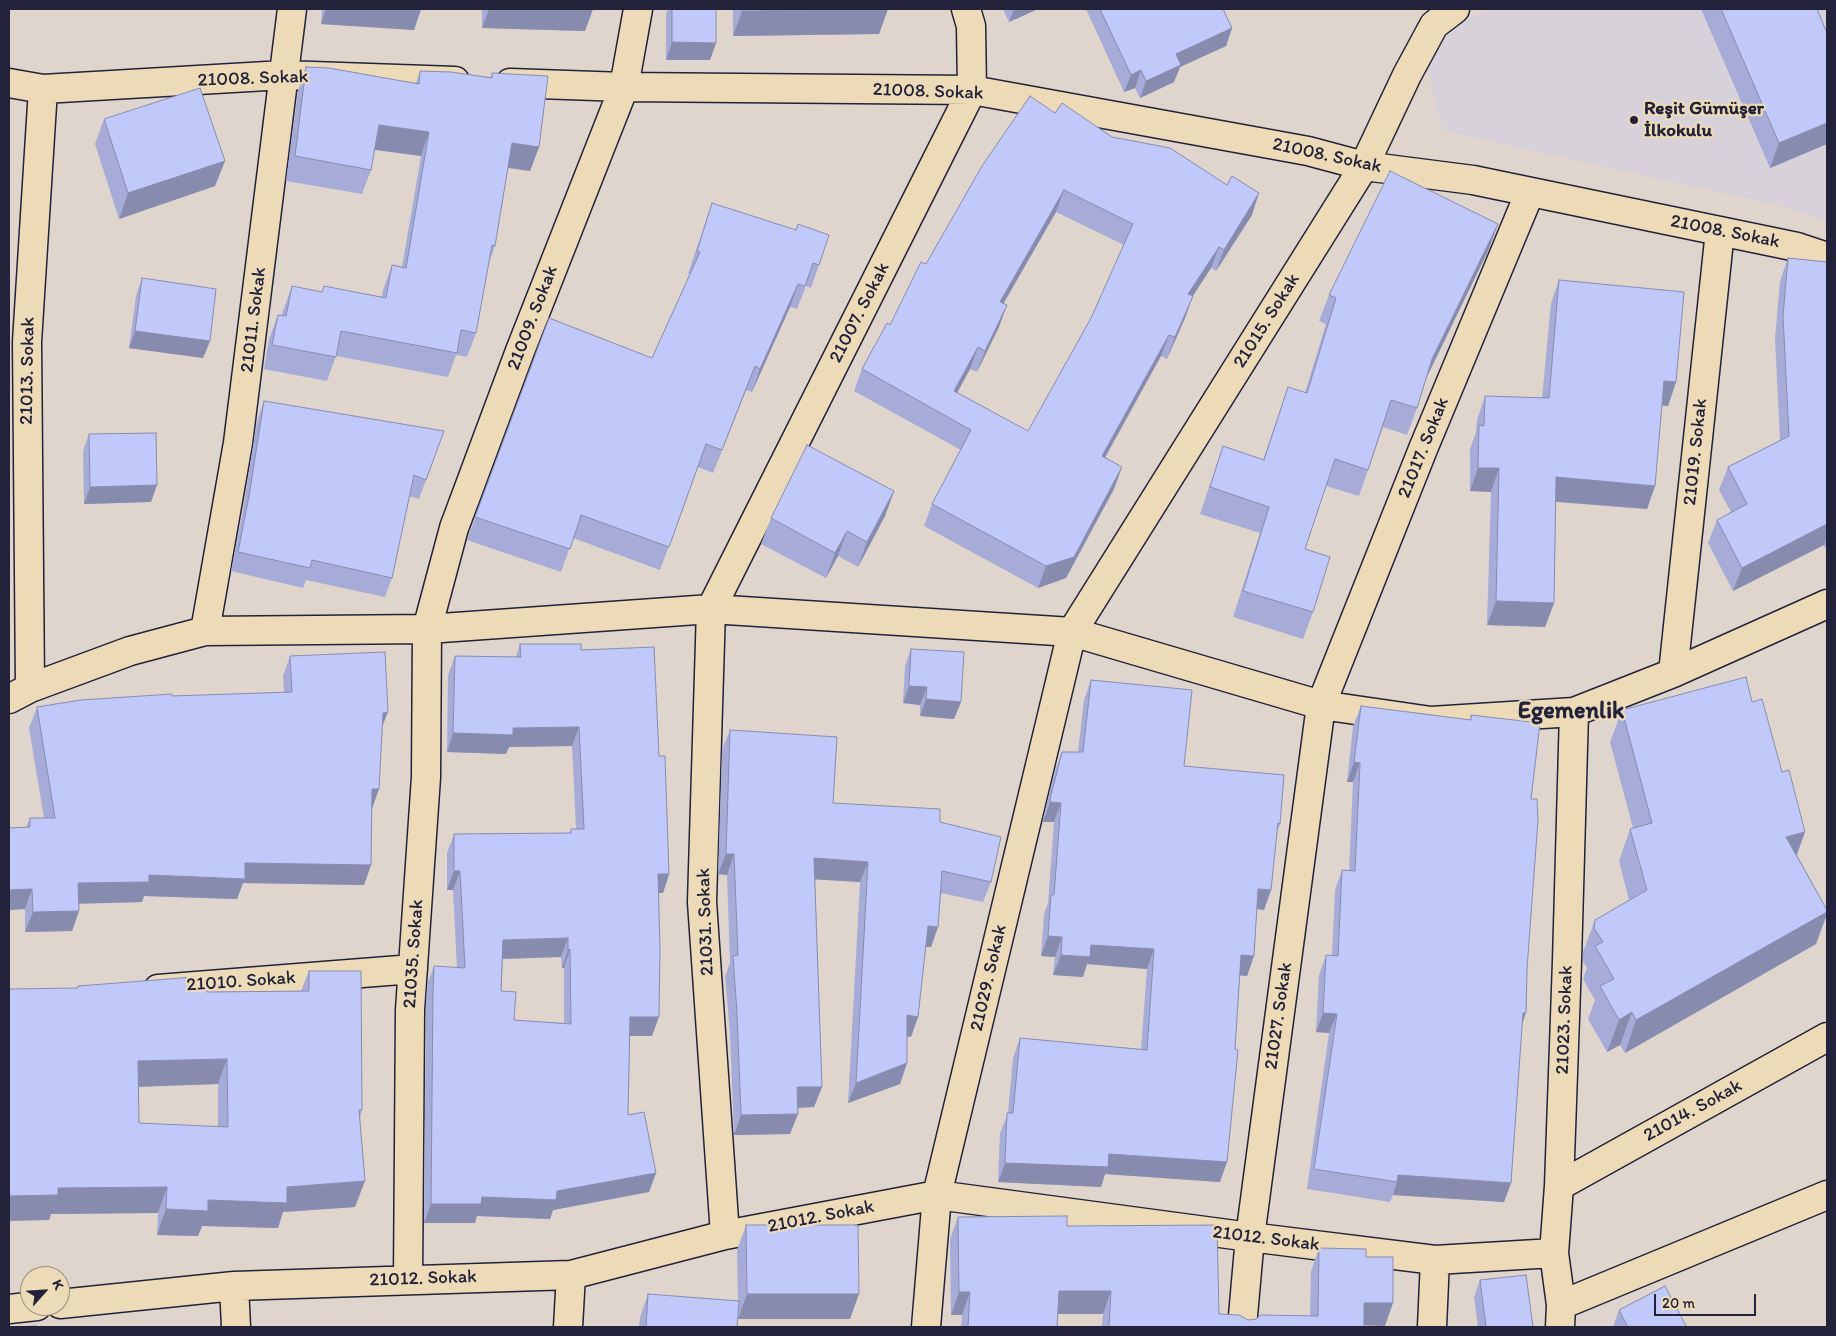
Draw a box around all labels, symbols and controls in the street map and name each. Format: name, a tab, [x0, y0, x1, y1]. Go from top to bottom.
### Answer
street label: 21008. Sokak	[197, 66, 309, 92]
street label: 21008. Sokak	[872, 79, 984, 105]
place label: Reşit Gümüşer İlkokulu	[1644, 98, 1764, 142]
marker: Reşit Gümüşer İlkokulu	[1628, 114, 1640, 126]
street label: 21008. Sokak	[1270, 133, 1384, 179]
street label: 21008. Sokak	[1668, 210, 1782, 254]
street label: 21007. Sokak	[825, 259, 895, 367]
street label: 21009. Sokak	[503, 262, 563, 374]
street label: 21011. Sokak	[236, 266, 272, 374]
street label: 21015. Sokak	[1229, 269, 1305, 373]
street label: 21013. Sokak	[16, 317, 40, 425]
street label: 21017. Sokak	[1393, 394, 1455, 502]
street label: 21019. Sokak	[1679, 397, 1713, 507]
district label: Egemenlik	[1518, 698, 1624, 726]
street label: 21031. Sokak	[693, 868, 719, 976]
street label: 21035. Sokak	[399, 899, 429, 1009]
street label: 21029. Sokak	[966, 922, 1012, 1034]
street label: 21027. Sokak	[1260, 961, 1298, 1071]
street label: 21023. Sokak	[1552, 965, 1578, 1075]
street label: 21010. Sokak	[186, 967, 296, 997]
street label: 21014. Sokak	[1640, 1075, 1746, 1147]
street label: 21012. Sokak	[766, 1196, 876, 1238]
street label: 21012. Sokak	[1211, 1221, 1321, 1257]
north arrow	[20, 1266, 70, 1316]
street label: 21012. Sokak	[369, 1266, 477, 1292]
text: K	[48, 1277, 68, 1292]
scale bar	[1656, 1284, 1758, 1316]
text: 20 m	[1662, 1294, 1695, 1312]

